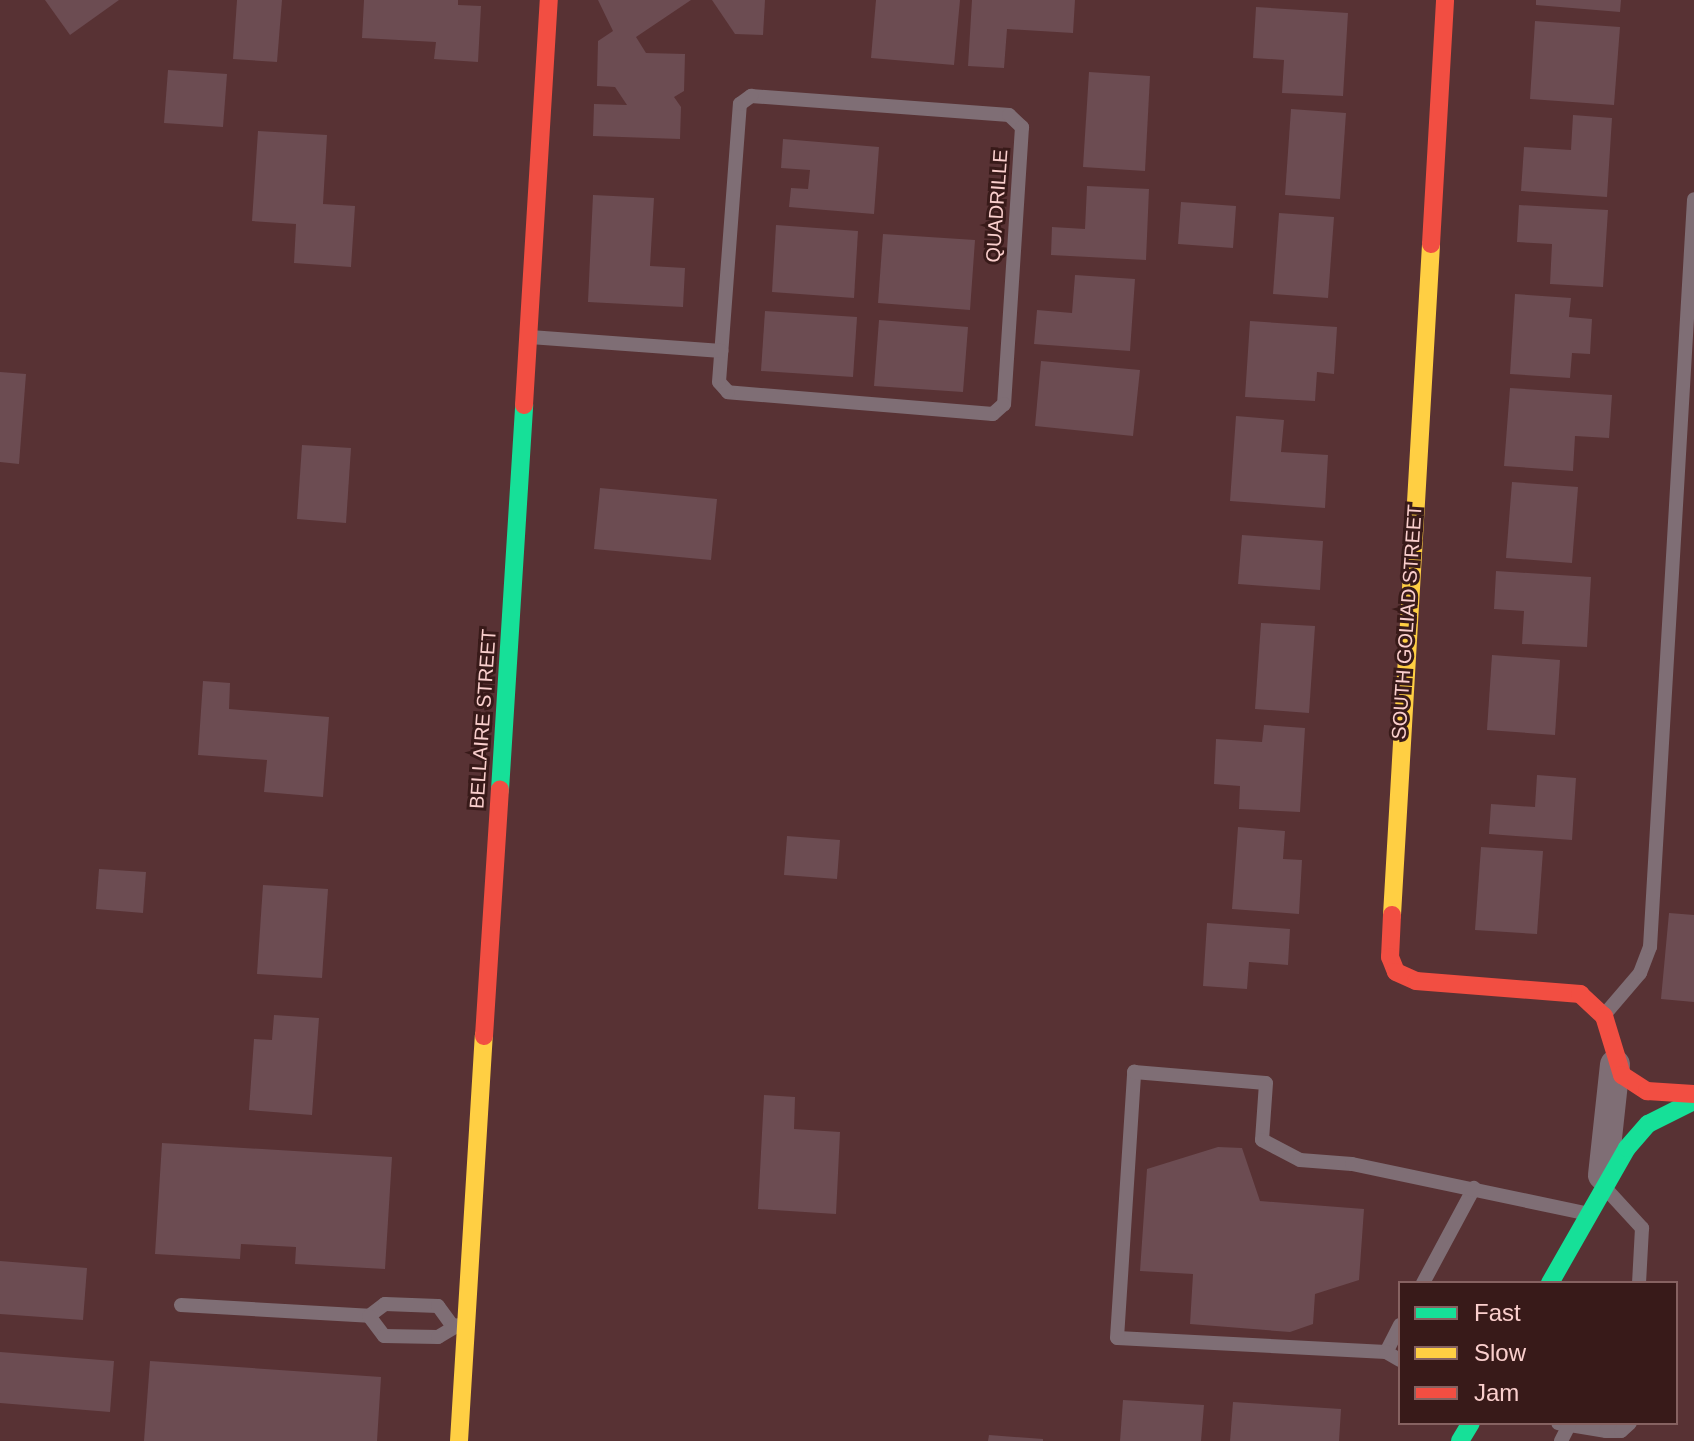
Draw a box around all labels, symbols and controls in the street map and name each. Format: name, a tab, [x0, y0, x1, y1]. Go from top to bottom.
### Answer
street label: QUADRILLE	[981, 149, 1013, 263]
street label: SOUTH GOLIAD STREET	[1387, 504, 1427, 740]
street label: BELLAIRE STREET	[465, 628, 501, 810]
legend	[1398, 1281, 1678, 1425]
text: Fast	[1474, 1299, 1521, 1326]
text: Slow	[1474, 1339, 1526, 1366]
text: Jam	[1474, 1379, 1519, 1406]

